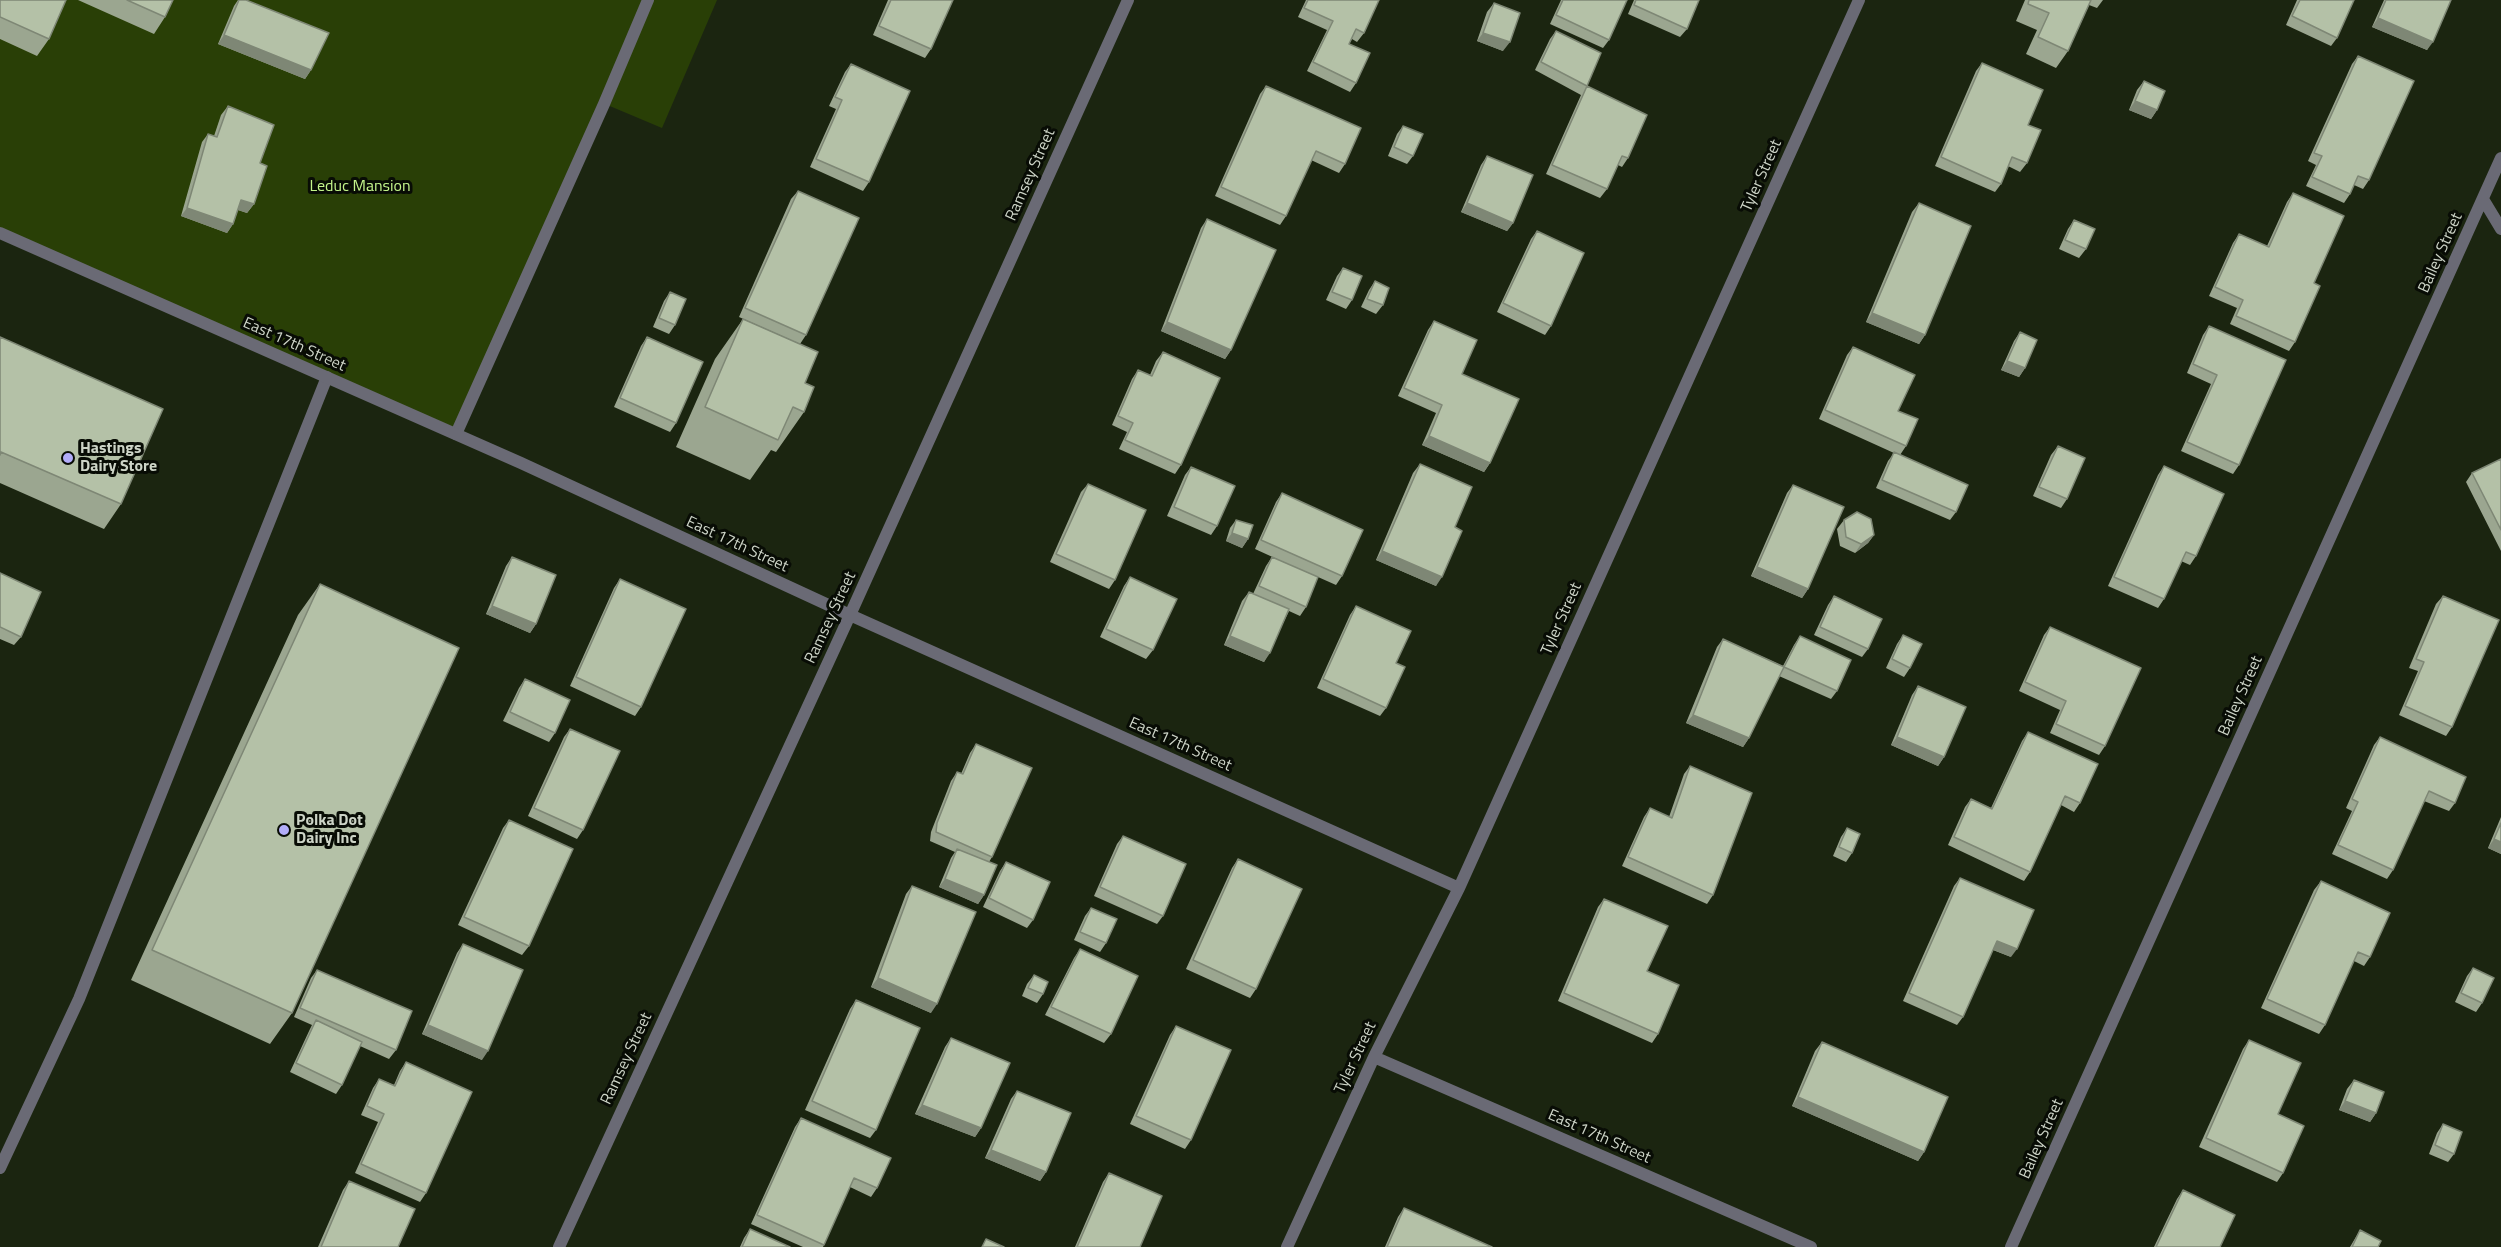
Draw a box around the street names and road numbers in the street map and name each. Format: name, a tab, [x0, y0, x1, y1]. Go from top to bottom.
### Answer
street label: Ramsey Street	[1002, 126, 1060, 224]
street label: Tyler Street	[1738, 137, 1786, 215]
street label: Bailey Street	[2415, 210, 2467, 296]
street label: East 17th Street	[240, 314, 348, 376]
street label: East 17th Street	[683, 513, 791, 577]
street label: Ramsey Street	[801, 569, 861, 667]
street label: Tyler Street	[1538, 580, 1586, 658]
street label: Bailey Street	[2215, 653, 2267, 739]
street label: East 17th Street	[1126, 714, 1234, 776]
street label: Ramsey Street	[597, 1010, 657, 1108]
street label: Tyler Street	[1331, 1019, 1381, 1097]
street label: Bailey Street	[2016, 1096, 2068, 1182]
street label: East 17th Street	[1545, 1106, 1653, 1168]

